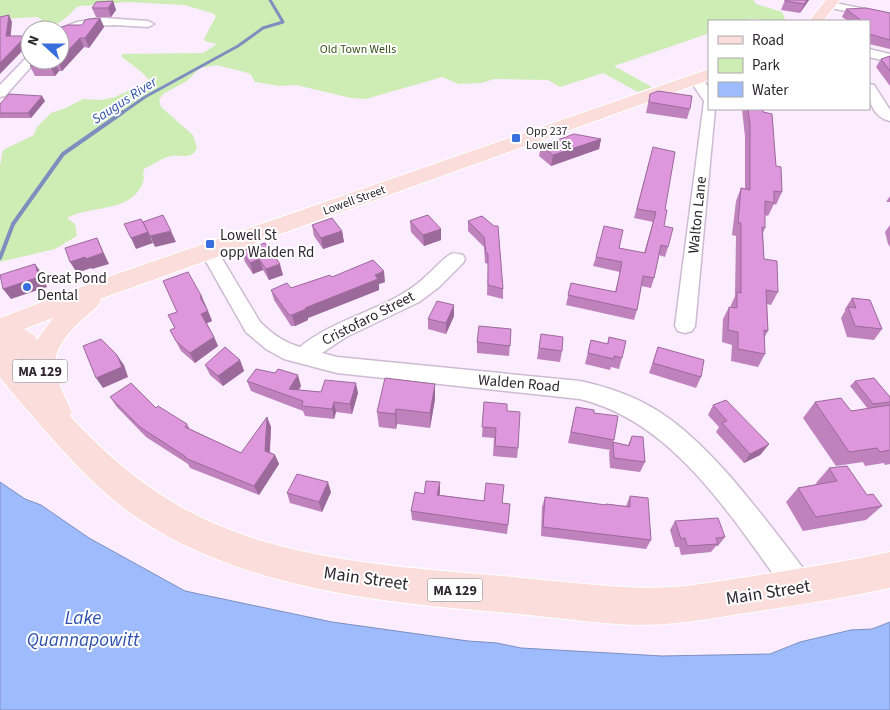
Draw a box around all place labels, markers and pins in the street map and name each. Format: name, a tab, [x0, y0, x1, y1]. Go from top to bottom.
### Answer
place label: Opp 237 Lowell St	[526, 123, 571, 154]
marker: Opp 237 Lowell St	[510, 132, 522, 144]
place label: Lowell St opp Walden Rd	[220, 225, 314, 263]
marker: Lowell St opp Walden Rd	[204, 238, 216, 250]
place label: Great Pond Dental	[37, 268, 107, 306]
marker: Great Pond Dental	[21, 281, 33, 293]

